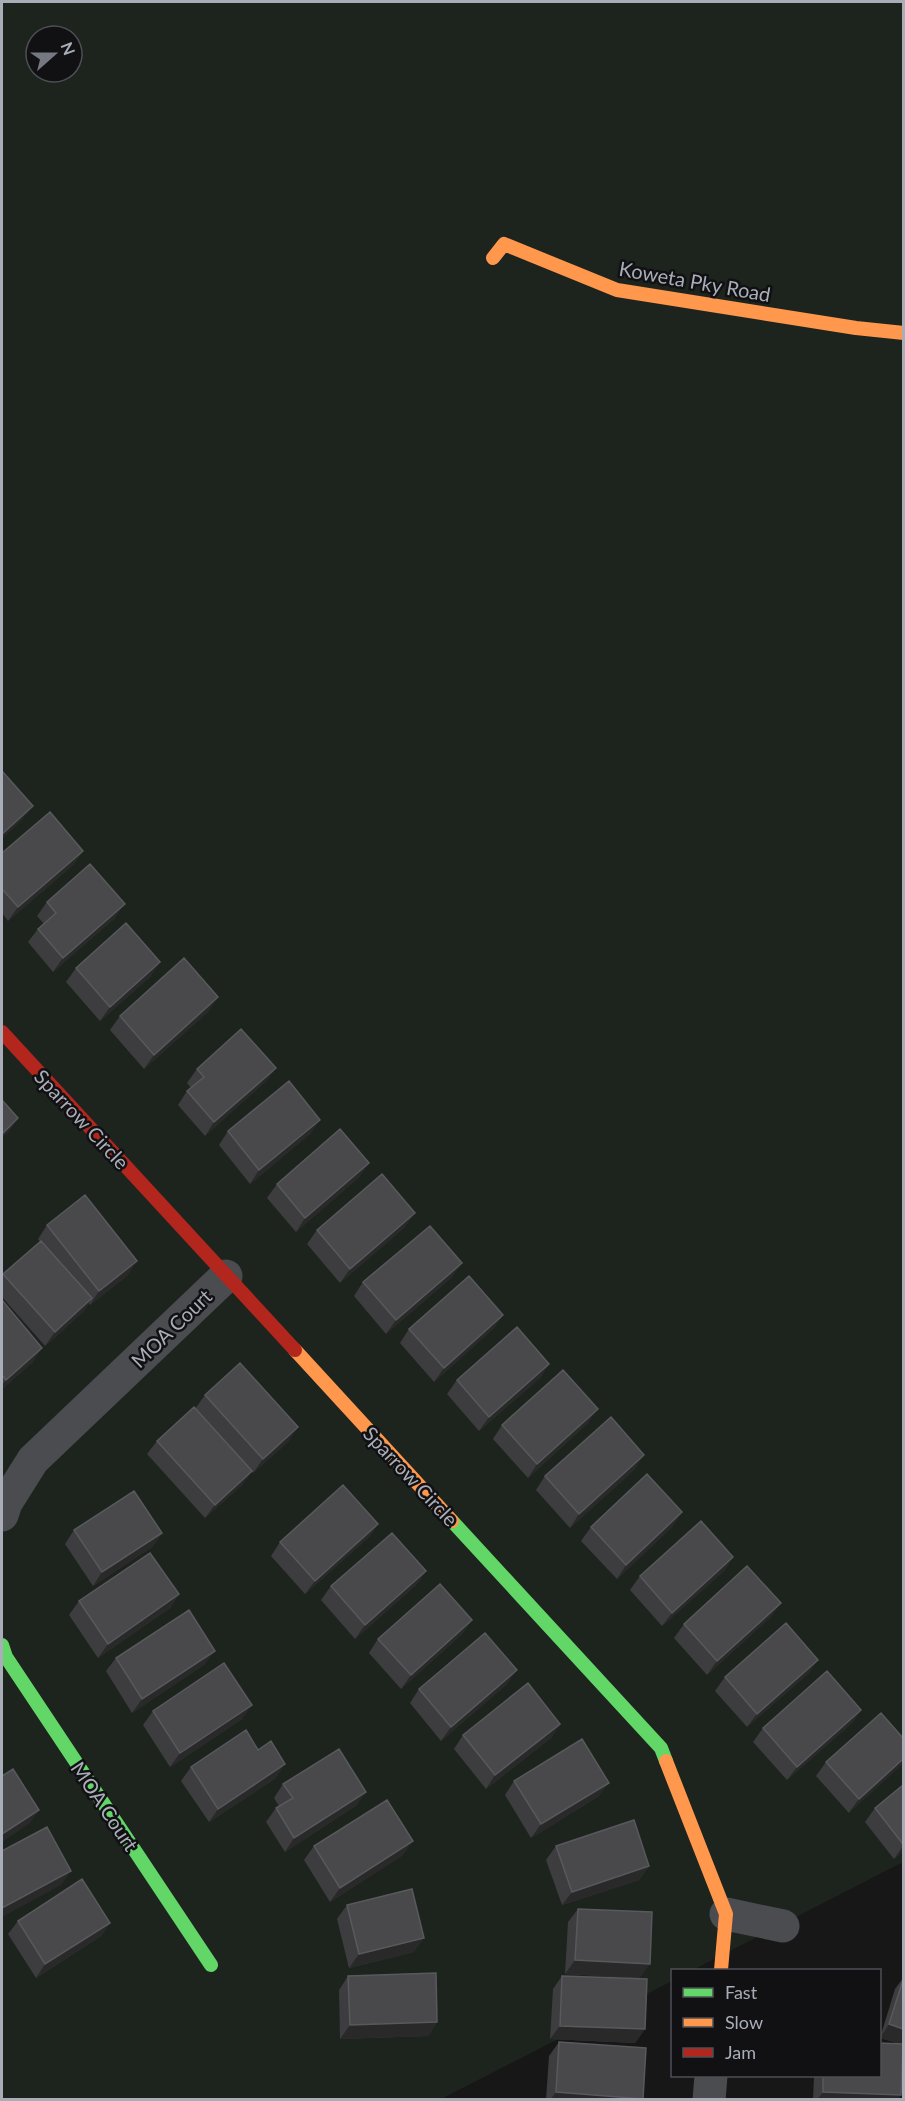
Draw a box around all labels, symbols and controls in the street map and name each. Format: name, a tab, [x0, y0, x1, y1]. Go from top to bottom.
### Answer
north arrow	[24, 24, 84, 84]
text: N	[57, 39, 80, 58]
street label: Koweta Pky Road	[617, 256, 773, 306]
street label: Sparrow Circle	[30, 1064, 134, 1174]
street label: MOA Court	[126, 1284, 216, 1372]
street label: Sparrow Circle	[359, 1421, 463, 1531]
street label: MOA Court	[66, 1757, 144, 1855]
legend	[671, 1969, 881, 2077]
text: Fast	[725, 1981, 758, 2003]
text: Slow	[725, 2011, 763, 2033]
text: Jam	[725, 2041, 756, 2063]

